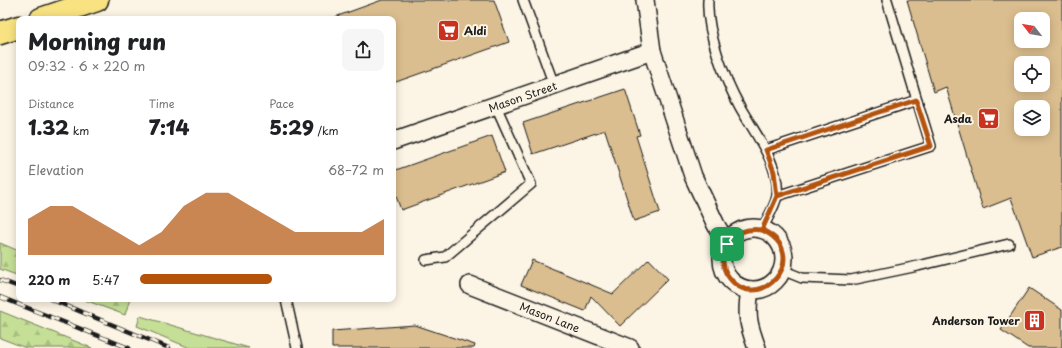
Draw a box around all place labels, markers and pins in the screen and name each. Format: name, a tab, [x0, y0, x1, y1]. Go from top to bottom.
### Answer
supermarket icon: Aldi	[436, 17, 462, 43]
place label: Aldi	[464, 22, 487, 39]
supermarket icon: Asda	[975, 105, 1001, 131]
place label: Asda	[943, 110, 973, 127]
pin	[710, 227, 744, 261]
building icon: Anderson Tower	[1022, 307, 1048, 333]
place label: Anderson Tower	[931, 312, 1020, 329]

